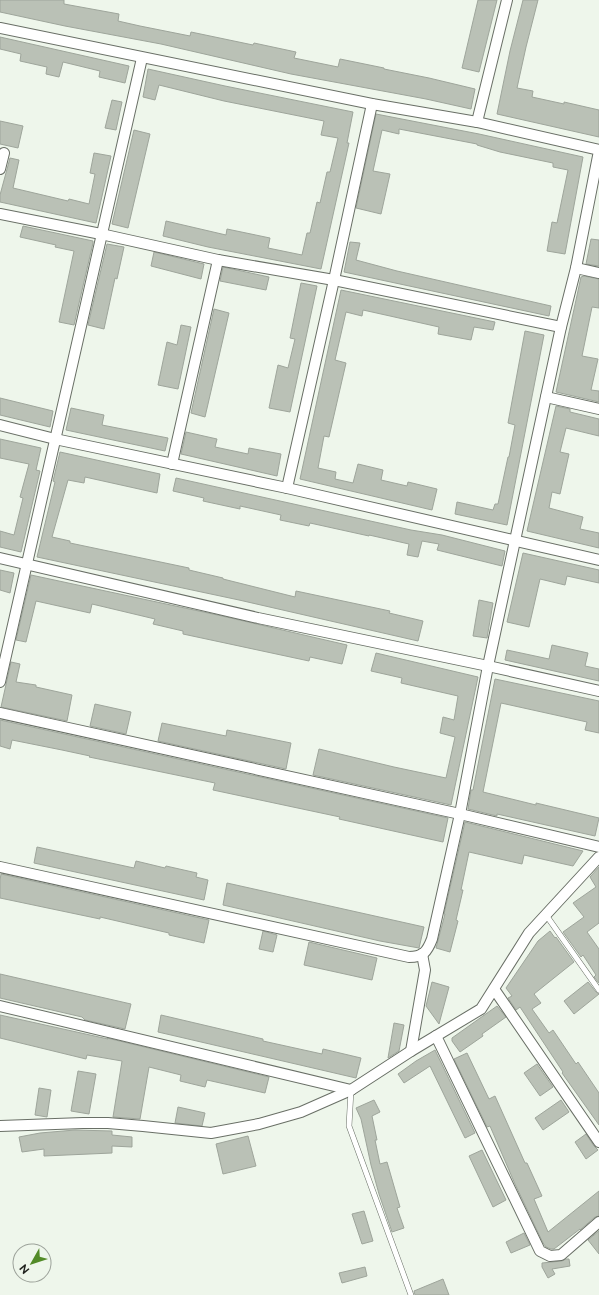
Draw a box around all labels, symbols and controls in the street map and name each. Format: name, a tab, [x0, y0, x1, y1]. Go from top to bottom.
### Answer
north arrow	[12, 1243, 52, 1283]
text: N	[17, 1262, 32, 1276]

